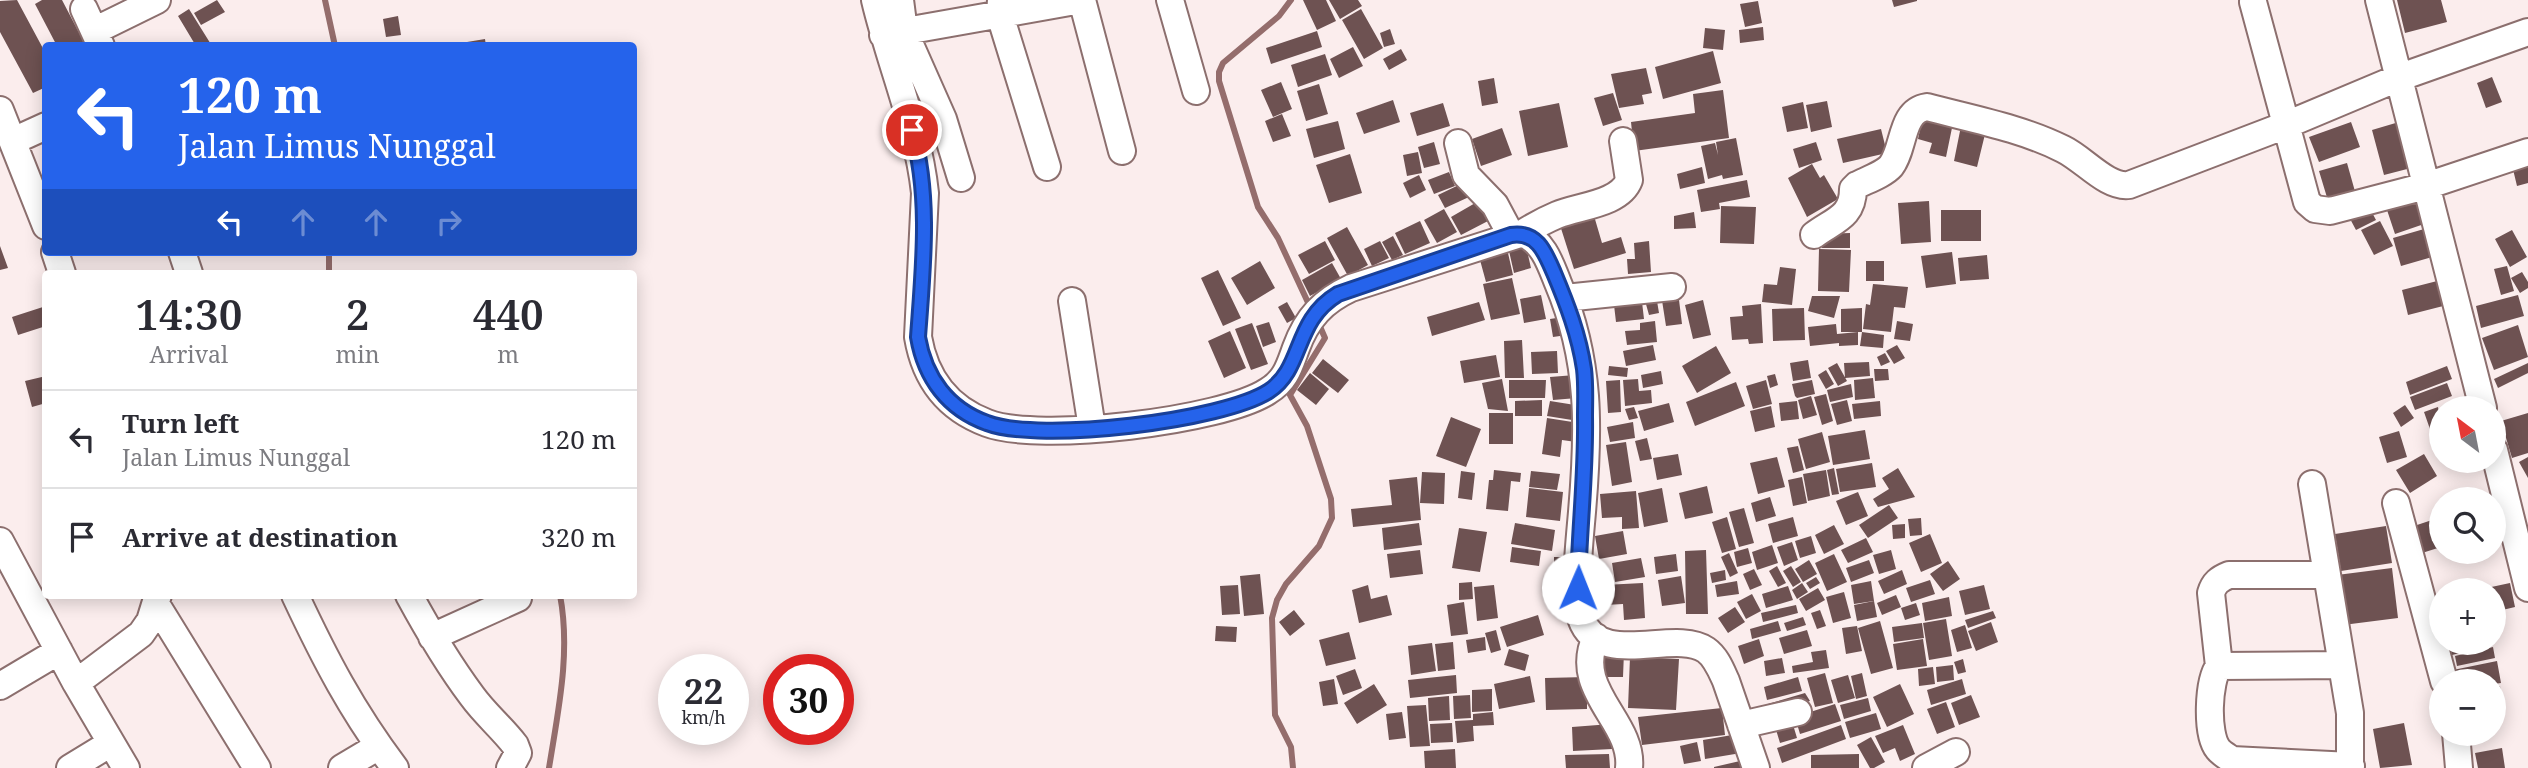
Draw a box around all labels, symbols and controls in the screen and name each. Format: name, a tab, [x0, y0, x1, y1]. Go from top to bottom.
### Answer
text: 120 m	[178, 61, 322, 127]
icon: left	[63, 70, 154, 161]
pin	[882, 100, 942, 160]
icon: arrive	[893, 111, 931, 149]
text: Jalan Limus Nunggal	[178, 124, 496, 167]
icon: left	[211, 203, 249, 241]
icon: ahead	[284, 203, 322, 241]
icon: ahead	[357, 203, 395, 241]
icon: right	[430, 203, 468, 241]
text: 14:30	[135, 285, 242, 342]
text: 2	[346, 285, 369, 342]
text: 440	[473, 285, 544, 342]
text: Arrival	[149, 338, 228, 370]
text: min	[336, 338, 380, 370]
text: m	[497, 338, 519, 370]
north arrow	[2429, 396, 2506, 472]
map controls	[2429, 396, 2506, 746]
text: Turn left	[122, 405, 239, 441]
icon: left	[63, 420, 101, 458]
text: 120 m	[541, 421, 616, 457]
text: Jalan Limus Nunggal	[122, 441, 350, 473]
button: search	[2429, 487, 2506, 564]
icon: arrive	[63, 518, 101, 556]
text: Arrive at destination	[122, 519, 398, 555]
text: 320 m	[541, 519, 616, 555]
position arrow	[1541, 551, 1615, 625]
button: +	[2429, 578, 2506, 655]
speed limit sign: 30	[763, 654, 854, 745]
text: 22	[684, 667, 723, 714]
button: −	[2429, 669, 2506, 746]
text: km/h	[681, 705, 726, 729]

